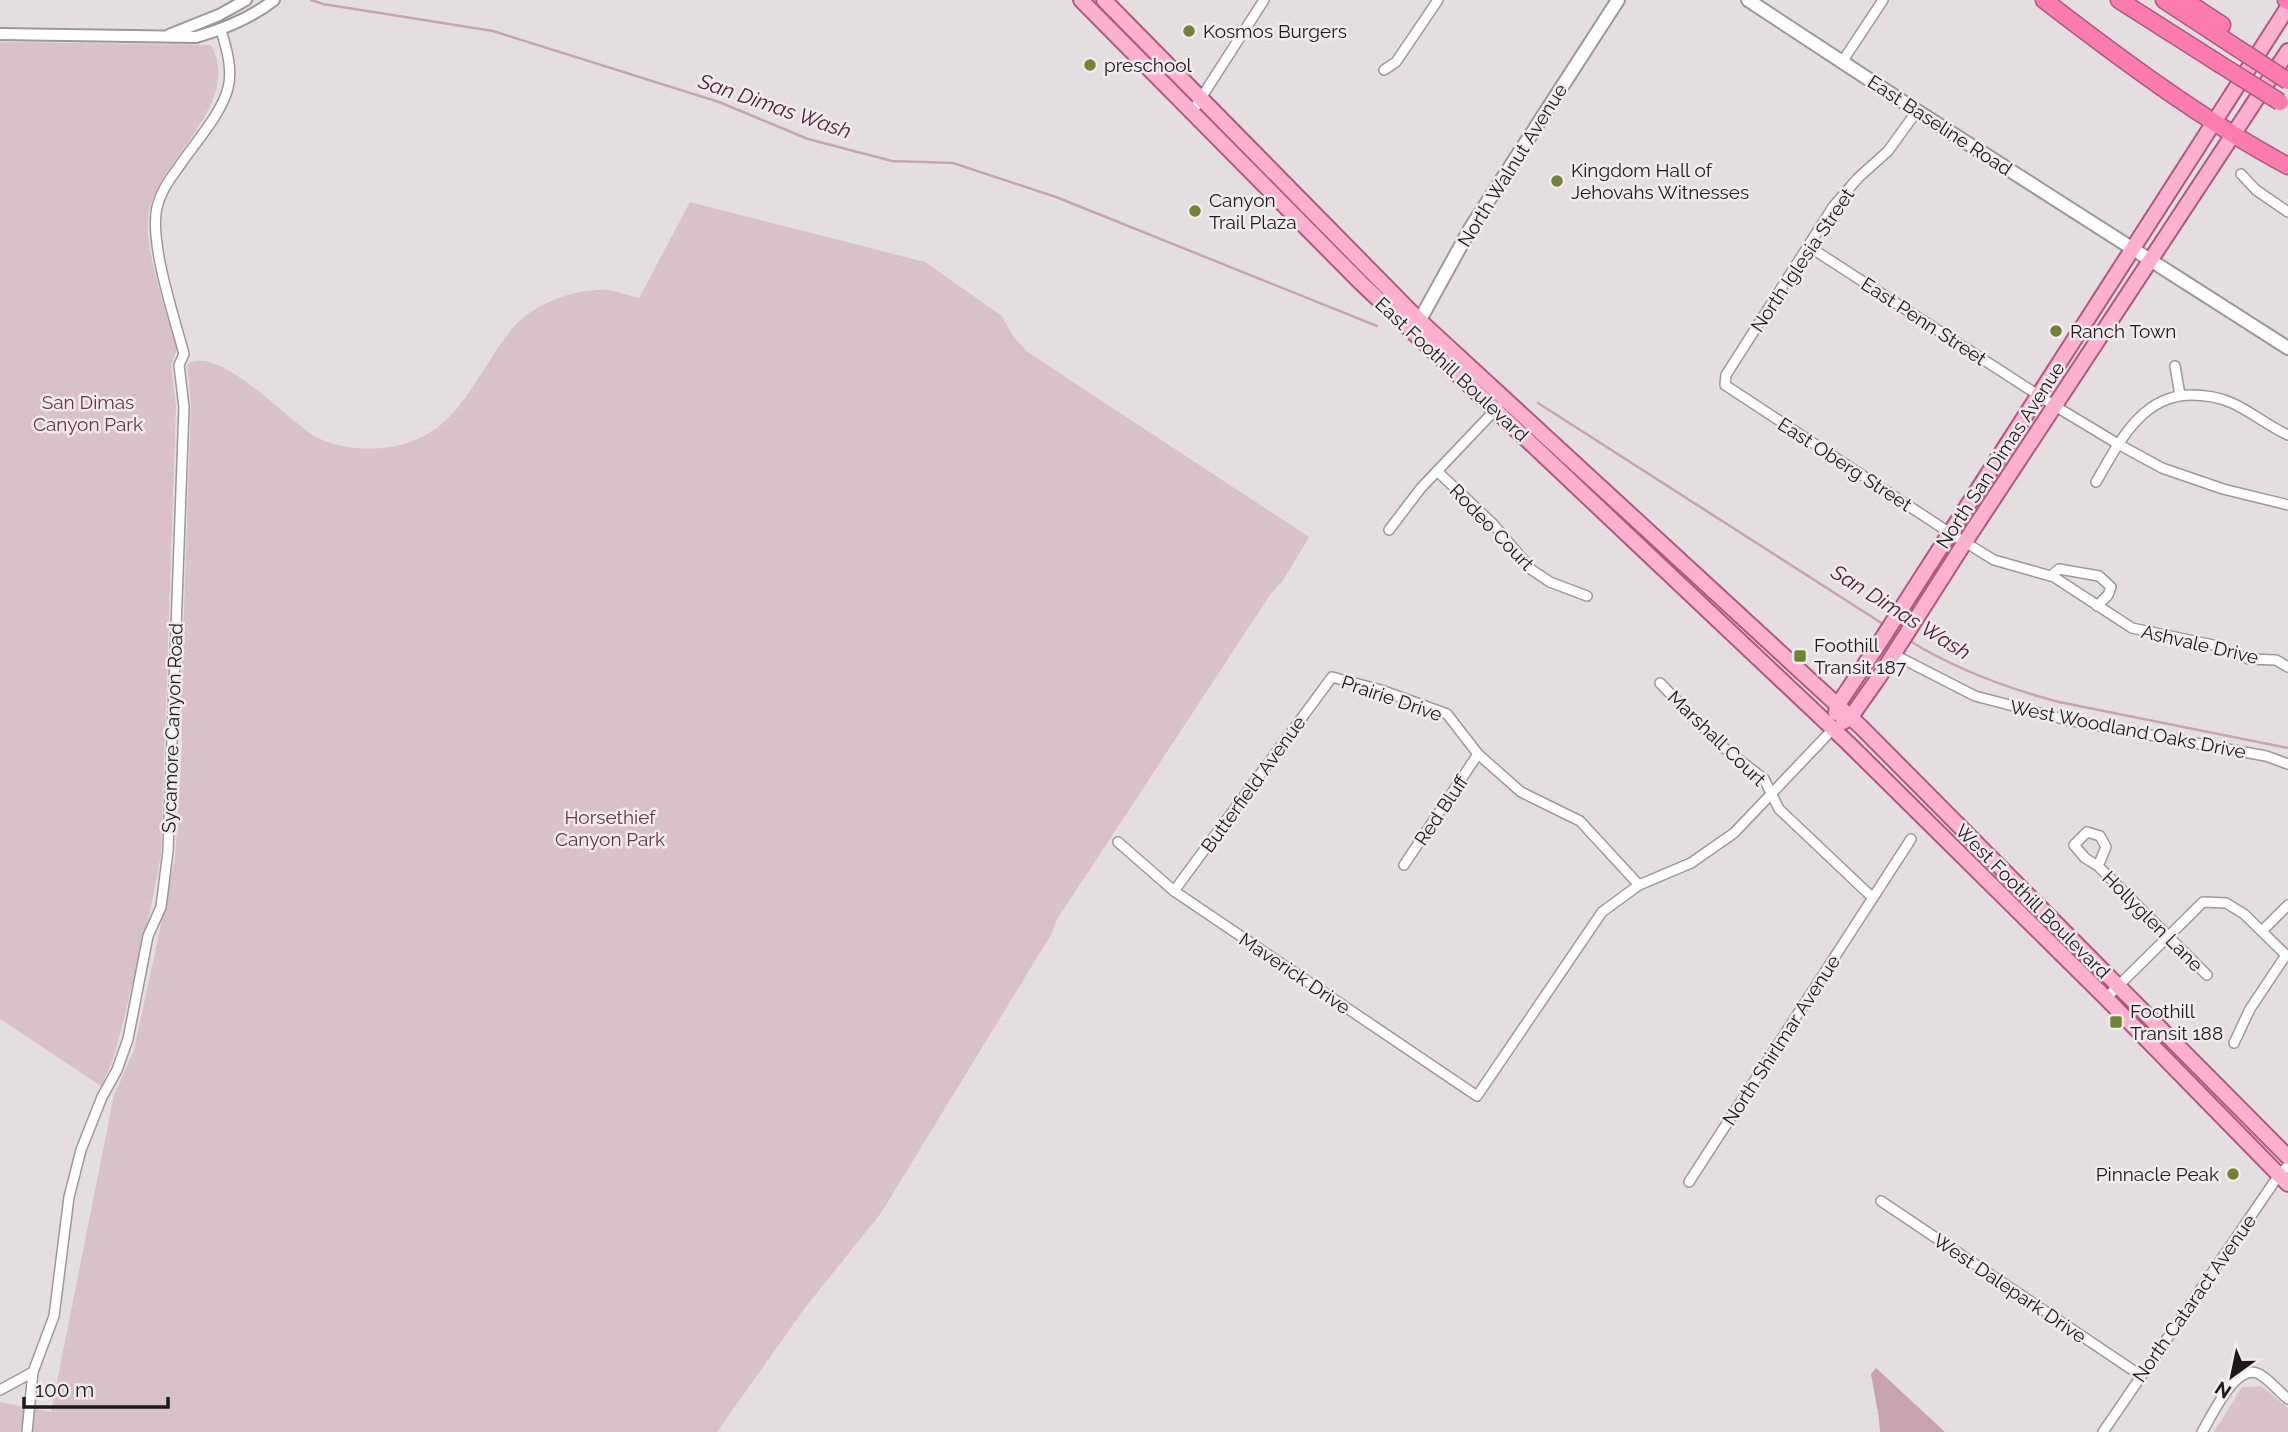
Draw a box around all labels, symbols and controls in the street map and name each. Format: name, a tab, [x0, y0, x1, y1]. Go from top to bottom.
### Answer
place label: Kosmos Burgers	[1203, 20, 1347, 42]
marker: Kosmos Burgers	[1181, 23, 1197, 39]
place label: preschool	[1104, 54, 1193, 76]
marker: preschool	[1082, 57, 1098, 73]
water label: San Dimas Wash	[694, 68, 855, 144]
street label: East Baseline Road	[1864, 70, 2016, 180]
street label: North Walnut Avenue	[1453, 79, 1571, 251]
place label: Kingdom Hall of Jehovahs Witnesses	[1571, 159, 1749, 203]
marker: Kingdom Hall of Jehovahs Witnesses	[1549, 173, 1565, 189]
street label: North Iglesia Street	[1746, 183, 1859, 336]
place label: Canyon Trail Plaza	[1209, 189, 1297, 233]
marker: Canyon Trail Plaza	[1187, 203, 1203, 219]
street label: East Penn Street	[1857, 272, 1991, 370]
street label: East Foothill Boulevard	[1371, 292, 1533, 446]
place label: Ranch Town	[2070, 320, 2176, 342]
marker: Ranch Town	[2048, 323, 2064, 339]
street label: North San Dimas Avenue	[1931, 357, 2069, 553]
park label: San Dimas Canyon Park	[33, 391, 143, 435]
street label: East Oberg Street	[1774, 413, 1917, 516]
street label: Rodeo Court	[1445, 479, 1539, 575]
water label: San Dimas Wash	[1826, 559, 1975, 665]
street label: Ashvale Drive	[2139, 620, 2261, 668]
street label: Sycamore Canyon Road	[157, 623, 187, 833]
place label: Foothill Transit 187	[1814, 634, 1906, 678]
marker: Foothill Transit 187	[1792, 648, 1808, 664]
street label: Prairie Drive	[1339, 670, 1445, 726]
street label: Marshall Court	[1664, 686, 1771, 791]
street label: West Woodland Oaks Drive	[2008, 695, 2248, 763]
street label: Butterfield Avenue	[1196, 712, 1310, 856]
street label: Red Bluff	[1409, 770, 1473, 849]
park label: Horsethief Canyon Park	[555, 806, 665, 850]
street label: West Foothill Boulevard	[1951, 819, 2115, 983]
street label: Hollyglen Lane	[2098, 866, 2208, 976]
street label: Maverick Drive	[1235, 928, 1355, 1018]
street label: North Shirlmar Avenue	[1718, 951, 1844, 1129]
place label: Foothill Transit 188	[2130, 1000, 2223, 1044]
marker: Foothill Transit 188	[2108, 1014, 2124, 1030]
place label: Pinnacle Peak	[2096, 1163, 2219, 1185]
marker: Pinnacle Peak	[2225, 1166, 2241, 1182]
street label: North Cataract Avenue	[2128, 1210, 2260, 1386]
street label: West Dalepark Drive	[1930, 1229, 2090, 1347]
north arrow	[2197, 1341, 2267, 1411]
scale bar	[24, 1366, 168, 1410]
text: 100 m	[35, 1377, 94, 1402]
text: N	[2211, 1377, 2235, 1403]

